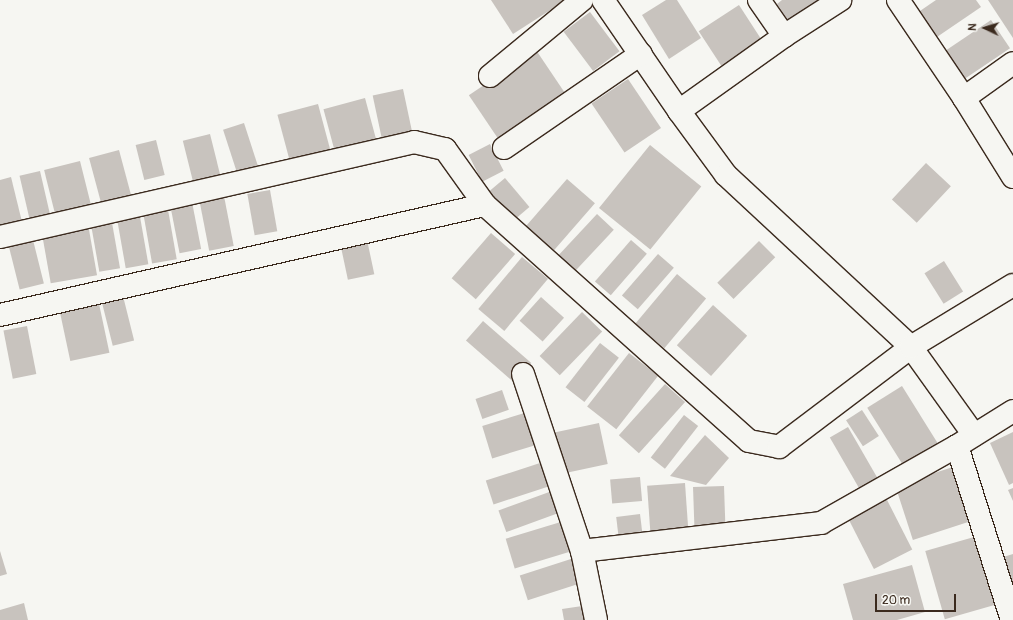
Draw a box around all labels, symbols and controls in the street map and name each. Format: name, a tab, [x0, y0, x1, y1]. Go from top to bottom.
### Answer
north arrow	[965, 8, 1005, 48]
text: N	[966, 23, 979, 31]
scale bar	[877, 586, 958, 612]
text: 20 m	[882, 593, 910, 608]

